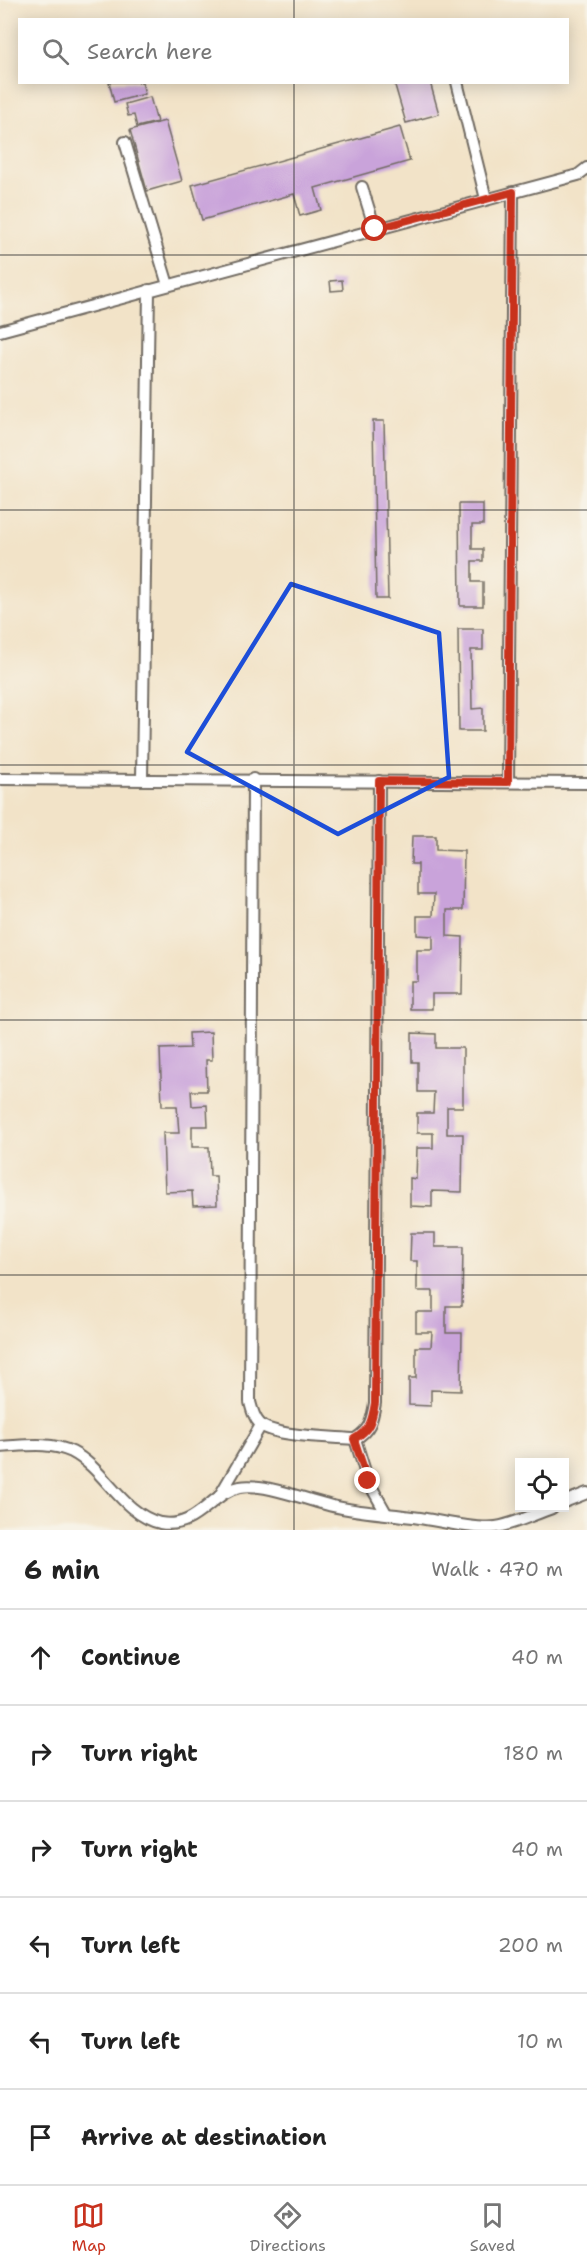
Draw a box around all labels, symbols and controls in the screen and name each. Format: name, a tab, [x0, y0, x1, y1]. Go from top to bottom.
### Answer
search box	[18, 18, 569, 84]
icon: search	[39, 35, 72, 68]
text: Search here	[87, 37, 213, 66]
route start	[361, 215, 387, 241]
map controls	[515, 1458, 569, 1512]
button: locate	[515, 1458, 569, 1512]
route end	[354, 1467, 380, 1493]
text: 6 min	[24, 1552, 100, 1587]
text: Walk · 470 m	[431, 1556, 563, 1582]
icon: ahead	[24, 1641, 57, 1674]
text: Continue	[81, 1643, 181, 1672]
text: 40 m	[511, 1644, 563, 1670]
icon: right	[24, 1737, 57, 1770]
text: Turn right	[81, 1739, 198, 1768]
text: 180 m	[503, 1740, 563, 1766]
icon: right	[24, 1833, 57, 1866]
text: Turn right	[81, 1835, 198, 1864]
text: 40 m	[511, 1836, 563, 1862]
icon: left	[24, 1929, 57, 1962]
text: Turn left	[81, 1931, 180, 1960]
text: 200 m	[498, 1932, 563, 1958]
icon: left	[24, 2025, 57, 2058]
text: Turn left	[81, 2027, 180, 2056]
text: 10 m	[517, 2028, 563, 2054]
icon: arrive	[24, 2121, 57, 2154]
text: Arrive at destination	[81, 2123, 327, 2152]
tab: Map	[72, 2199, 106, 2256]
tab: Directions	[250, 2199, 326, 2256]
tab: Saved	[470, 2199, 515, 2256]

